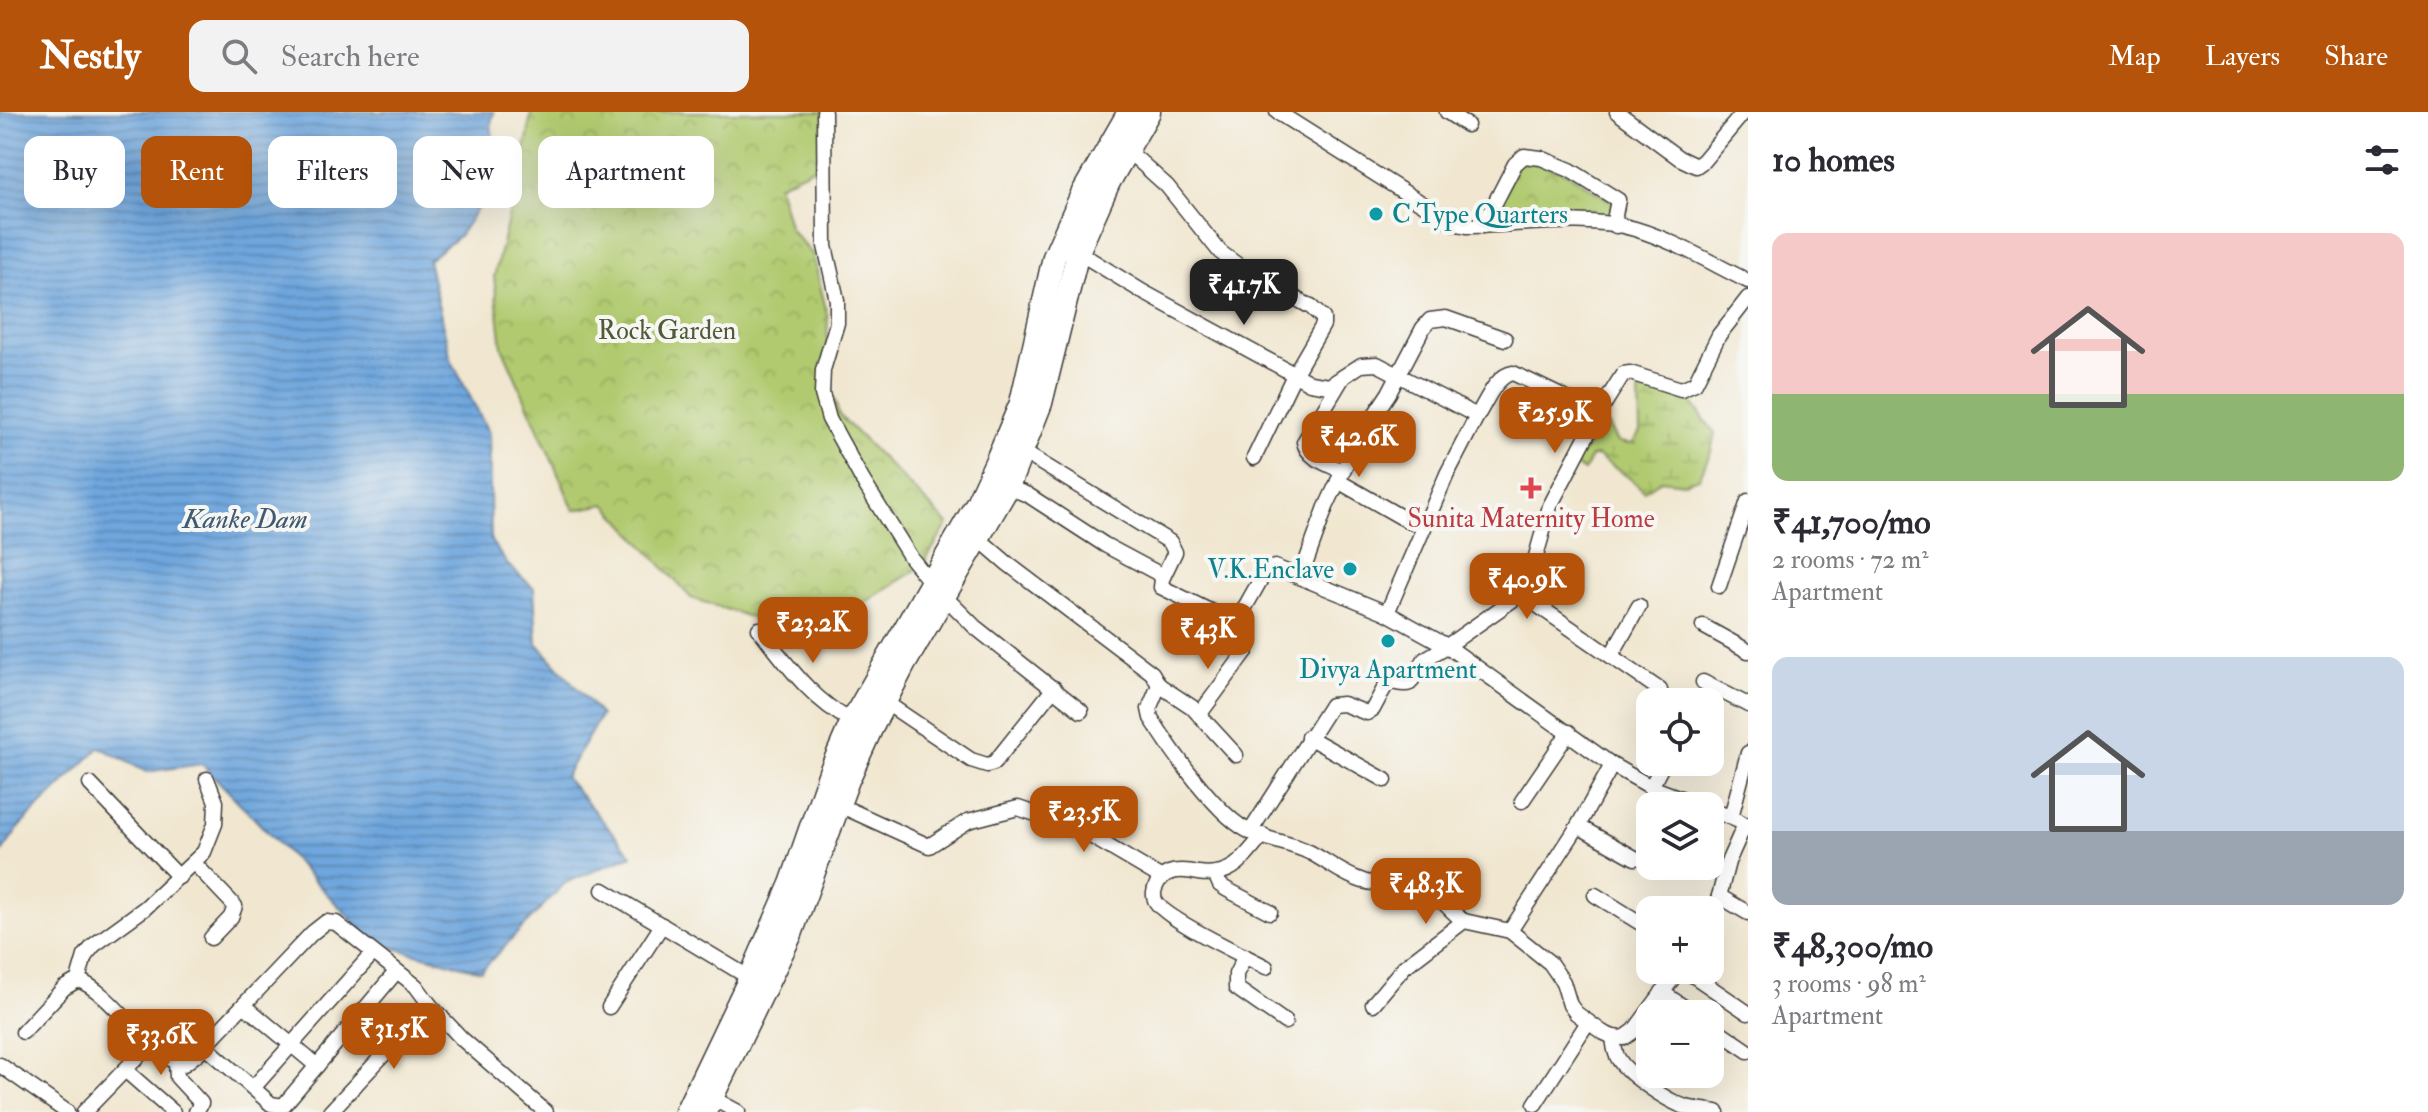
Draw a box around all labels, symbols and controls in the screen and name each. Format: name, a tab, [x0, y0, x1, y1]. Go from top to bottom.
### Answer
search box	[189, 20, 749, 92]
text: Nestly	[40, 32, 141, 80]
icon: search	[217, 34, 261, 78]
text: Search here	[281, 38, 419, 75]
text: Map	[2108, 39, 2161, 74]
text: Layers	[2205, 39, 2280, 74]
text: Share	[2324, 39, 2388, 74]
chip: Buy	[24, 136, 125, 208]
chip: Rent	[141, 136, 252, 208]
chip: Filters	[268, 136, 397, 208]
chip: New	[413, 136, 522, 208]
chip: Apartment	[538, 136, 714, 208]
icon: filters	[2360, 138, 2404, 182]
text: 10 homes	[1772, 139, 1895, 182]
place label: C Type Quarters	[1392, 199, 1568, 232]
marker: C Type Quarters	[1367, 205, 1385, 223]
pin: ₹41.7K	[1179, 259, 1309, 327]
text: ₹41.7K	[1208, 269, 1280, 301]
icon: home	[2016, 285, 2160, 429]
park label: Rock Garden	[598, 315, 736, 347]
pin: ₹25.9K	[1490, 387, 1620, 455]
text: ₹25.9K	[1517, 397, 1593, 429]
pin: ₹42.6K	[1294, 411, 1424, 479]
text: ₹42.6K	[1320, 421, 1398, 453]
marker: Sunita Maternity Home	[1520, 477, 1542, 499]
text: ₹41,700/mo	[1772, 501, 1931, 544]
water label: Kanke Dam	[180, 502, 308, 537]
place label: Sunita Maternity Home	[1407, 503, 1655, 535]
text: 2 rooms · 72 m²	[1772, 544, 1929, 576]
pin: ₹40.9K	[1462, 553, 1592, 621]
place label: V.K.Enclave	[1207, 554, 1334, 586]
marker: V.K.Enclave	[1341, 560, 1359, 578]
text: ₹40.9K	[1488, 563, 1566, 595]
text: Apartment	[1772, 576, 1883, 608]
pin: ₹23.2K	[748, 597, 878, 665]
pin: ₹43K	[1161, 603, 1255, 671]
text: ₹23.2K	[776, 607, 850, 639]
text: ₹43K	[1179, 613, 1237, 645]
marker: Divya Apartment	[1379, 632, 1397, 650]
place label: Divya Apartment	[1299, 654, 1477, 687]
map controls	[1636, 688, 1724, 1088]
button: locate	[1636, 688, 1724, 776]
icon: home	[2016, 709, 2160, 853]
pin: ₹23.5K	[1019, 786, 1149, 854]
button: layers	[1636, 792, 1724, 880]
text: ₹23.5K	[1048, 796, 1120, 828]
pin: ₹48.3K	[1361, 858, 1491, 926]
text: ₹48.3K	[1389, 868, 1463, 900]
button: +	[1636, 896, 1724, 984]
text: ₹48,300/mo	[1772, 925, 1933, 968]
text: 3 rooms · 98 m²	[1772, 968, 1926, 1000]
button: −	[1636, 1000, 1724, 1088]
text: Apartment	[1772, 1000, 1883, 1032]
pin: ₹31.5K	[329, 1003, 459, 1071]
pin: ₹33.6K	[96, 1009, 226, 1077]
text: ₹31.5K	[360, 1013, 428, 1045]
text: ₹33.6K	[125, 1019, 197, 1051]

